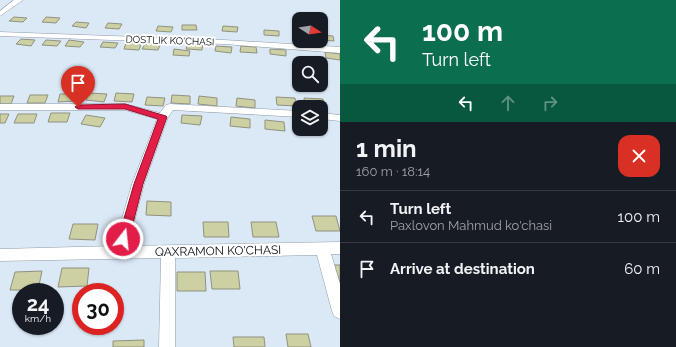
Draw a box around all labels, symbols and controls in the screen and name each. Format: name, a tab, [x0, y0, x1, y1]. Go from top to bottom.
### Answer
north arrow	[292, 12, 328, 48]
map controls	[292, 12, 328, 136]
text: 100 m	[422, 15, 503, 48]
icon: left	[356, 16, 408, 68]
street label: DOSTLIK KO'CHASI	[125, 33, 215, 48]
text: Turn left	[422, 49, 491, 70]
button: search	[292, 56, 328, 92]
pin	[61, 66, 95, 107]
icon: arrive	[67, 72, 89, 94]
icon: left	[455, 92, 477, 114]
icon: ahead	[497, 92, 519, 114]
icon: right	[539, 92, 561, 114]
button: layers	[292, 100, 328, 136]
text: 1 min	[356, 134, 417, 163]
button: close	[618, 135, 660, 177]
text: 160 m · 18:14	[356, 164, 430, 179]
text: Turn left	[390, 200, 451, 218]
icon: left	[356, 206, 378, 228]
text: 100 m	[618, 208, 660, 226]
position arrow	[102, 218, 144, 260]
text: Paxlovon Mahmud ko'chasi	[390, 218, 552, 233]
street label: QAXRAMON KO'CHASI	[155, 243, 281, 259]
icon: arrive	[356, 258, 378, 280]
text: Arrive at destination	[390, 260, 535, 278]
text: 60 m	[624, 260, 660, 278]
speed limit sign: 30	[72, 283, 124, 335]
text: 24	[27, 292, 49, 316]
text: km/h	[25, 313, 51, 324]

